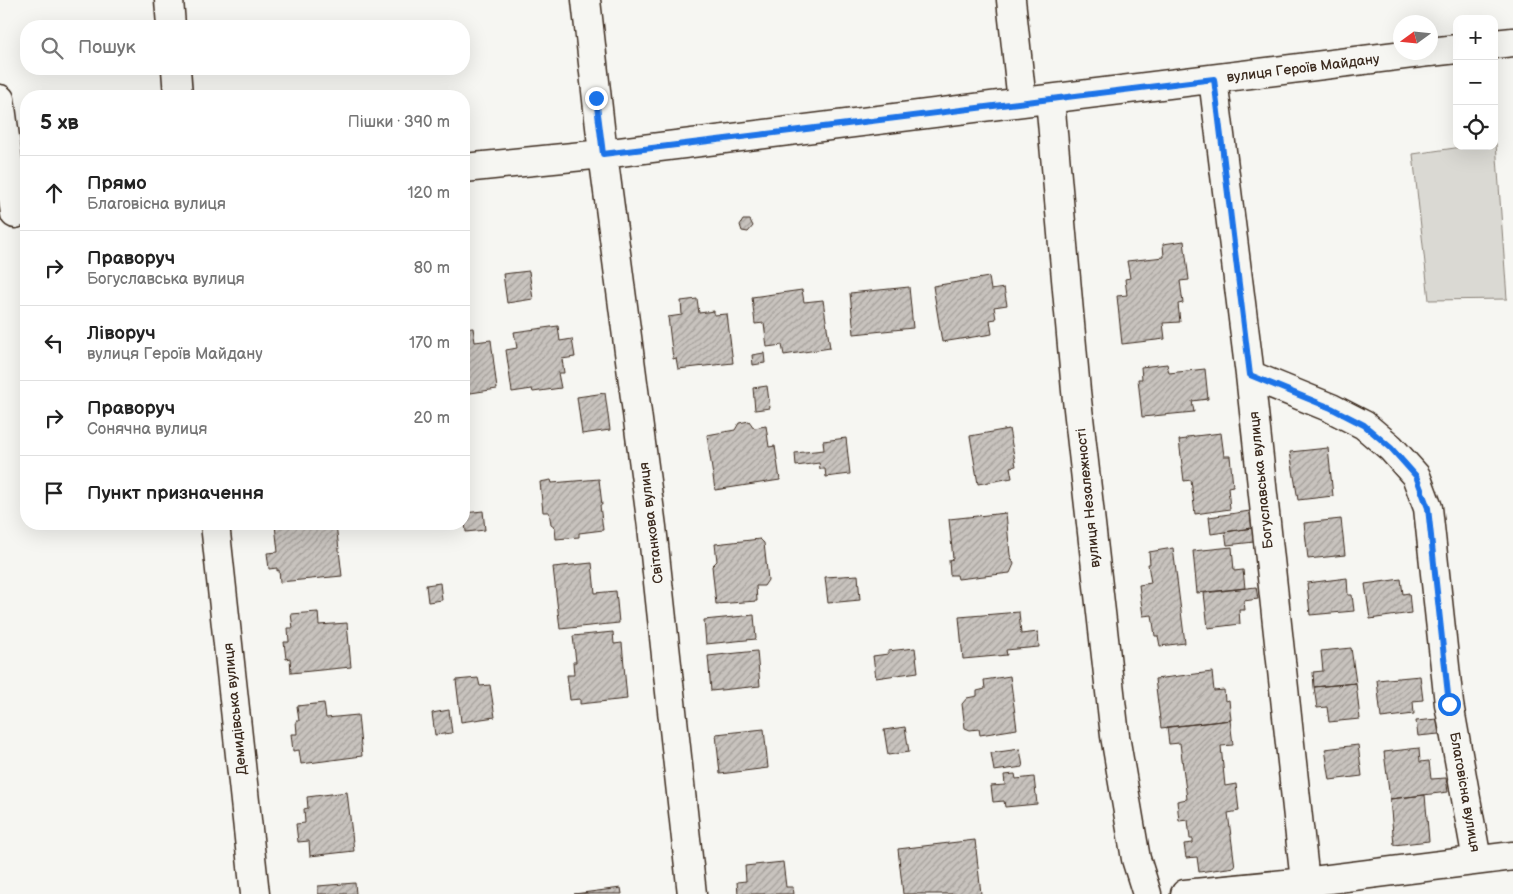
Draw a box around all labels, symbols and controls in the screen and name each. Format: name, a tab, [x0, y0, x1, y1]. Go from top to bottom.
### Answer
north arrow	[1393, 15, 1438, 60]
map controls	[1453, 15, 1498, 150]
button: +	[1453, 15, 1498, 60]
search box	[20, 20, 470, 75]
icon: search	[38, 34, 66, 62]
text: Пошук	[78, 36, 136, 59]
street label: вулиця Героїв Майдану	[1226, 50, 1381, 86]
button: −	[1453, 60, 1498, 105]
route end	[585, 87, 608, 110]
button: locate	[1453, 105, 1498, 150]
text: 5 хв	[40, 110, 79, 135]
text: Пішки · 390 m	[348, 113, 450, 132]
text: Прямо	[87, 172, 147, 195]
icon: ahead	[40, 179, 68, 207]
text: 120 m	[407, 184, 450, 203]
text: Благовісна вулиця	[87, 195, 226, 214]
text: Праворуч	[87, 247, 175, 270]
icon: right	[40, 254, 68, 282]
text: 80 m	[414, 259, 450, 278]
text: Богуславська вулиця	[87, 270, 245, 289]
text: Ліворуч	[87, 322, 156, 345]
icon: left	[40, 329, 68, 357]
text: 170 m	[409, 334, 450, 353]
text: вулиця Героїв Майдану	[87, 345, 263, 364]
text: Праворуч	[87, 397, 175, 420]
icon: right	[40, 404, 68, 432]
text: 20 m	[414, 409, 450, 428]
street label: Богуславська вулиця	[1245, 410, 1277, 550]
text: Сонячна вулиця	[87, 420, 207, 439]
street label: вулиця Незалежності	[1072, 427, 1104, 569]
street label: Світанкова вулиця	[635, 461, 667, 585]
icon: arrive	[40, 479, 68, 507]
text: Пункт призначення	[87, 482, 264, 505]
street label: Демидівська вулиця	[220, 642, 250, 776]
route start	[1438, 693, 1461, 716]
street label: Благовісна вулиця	[1446, 731, 1484, 854]

